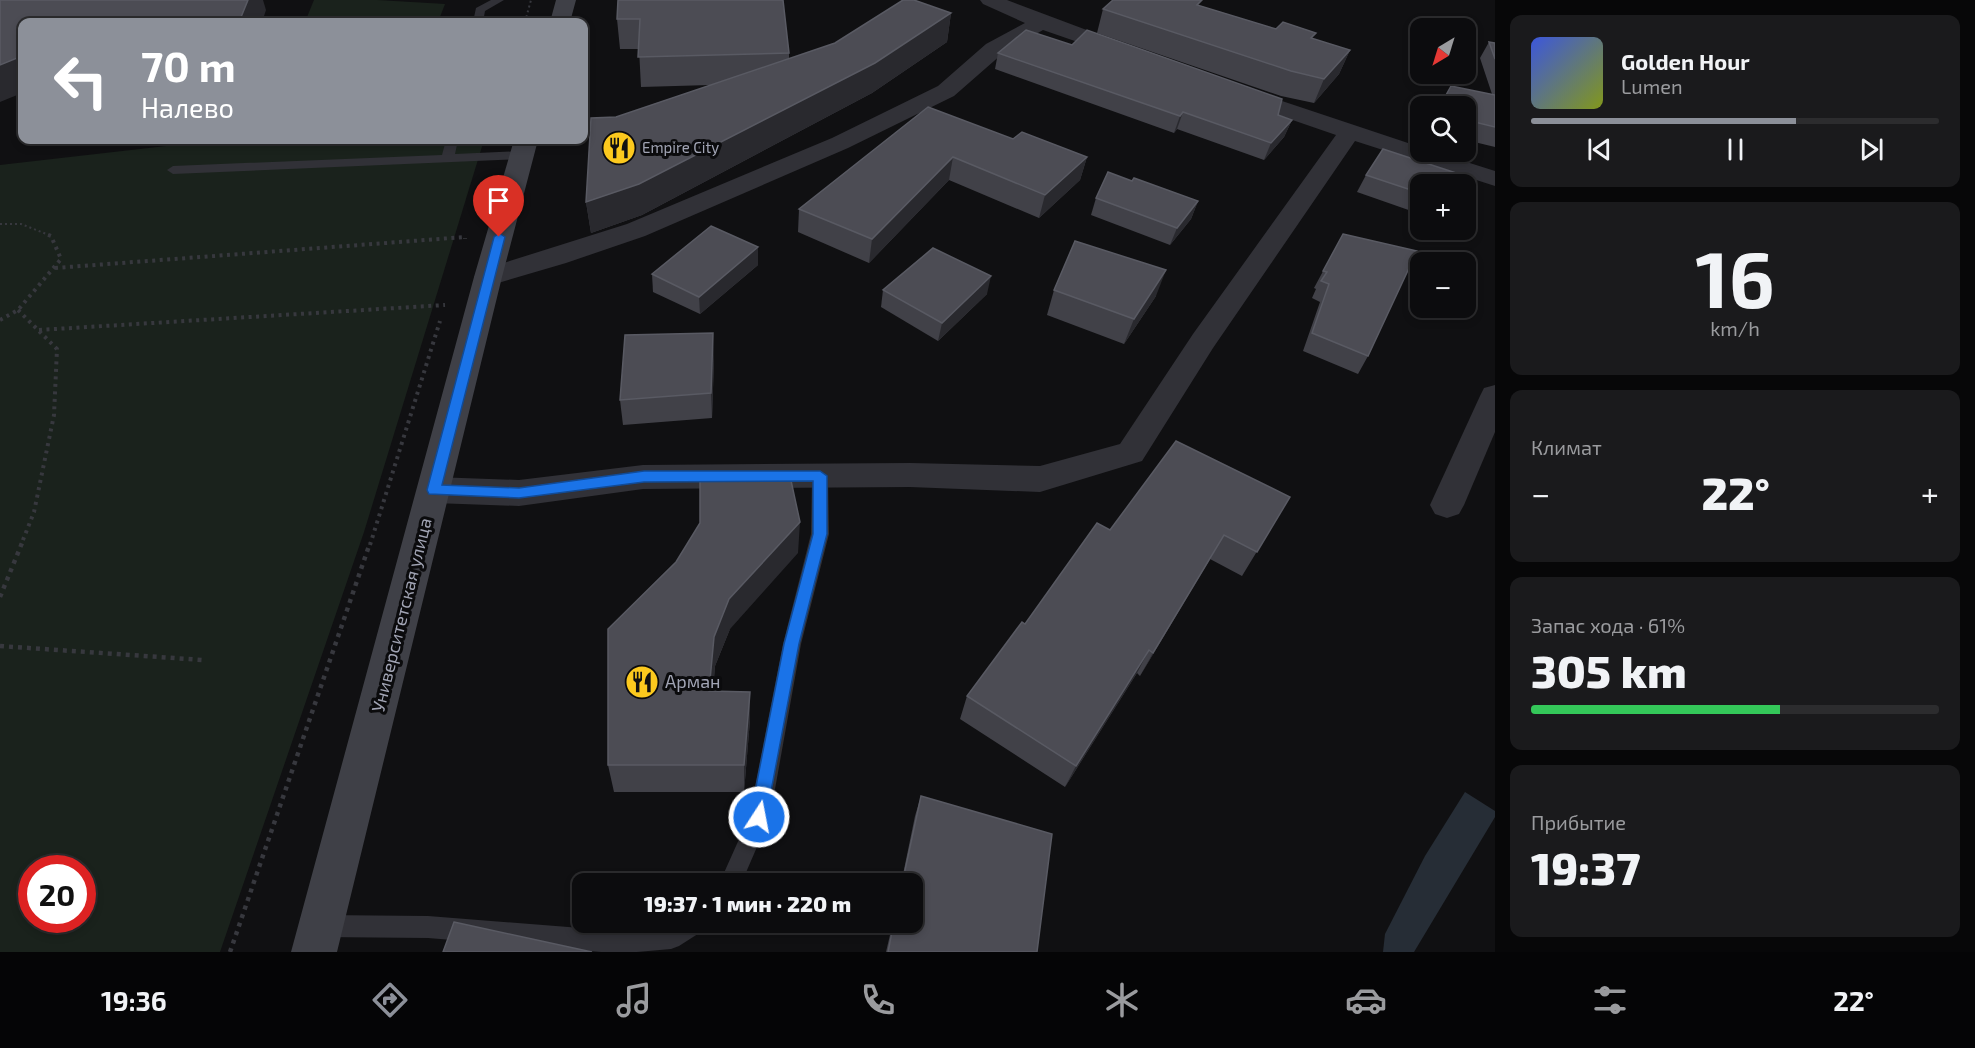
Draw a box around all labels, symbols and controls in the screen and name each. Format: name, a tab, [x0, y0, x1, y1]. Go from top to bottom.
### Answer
north arrow	[1410, 18, 1476, 84]
map controls	[1410, 18, 1476, 318]
text: 70 m	[141, 40, 236, 90]
icon: left	[42, 42, 120, 120]
text: Golden Hour	[1621, 48, 1750, 74]
text: Lumen	[1621, 74, 1683, 98]
text: Налево	[141, 91, 234, 123]
button: search	[1410, 96, 1476, 162]
restaurant icon: Empire City	[601, 130, 637, 166]
icon: previous	[1583, 133, 1616, 166]
icon: pause	[1719, 133, 1752, 166]
icon: next	[1855, 133, 1888, 166]
place label: Empire City	[642, 138, 719, 156]
button: +	[1410, 174, 1476, 240]
pin	[473, 175, 524, 237]
icon: arrive	[482, 184, 515, 217]
text: 16	[1695, 230, 1775, 324]
button: −	[1410, 252, 1476, 318]
text: km/h	[1710, 316, 1760, 340]
text: Климат	[1531, 435, 1602, 459]
text: 22°	[1701, 465, 1770, 519]
text: −	[1531, 473, 1550, 513]
text: +	[1921, 473, 1939, 513]
street label: Университетская улица	[366, 515, 436, 714]
text: Запас хода · 61%	[1531, 613, 1685, 637]
text: 305 km	[1531, 643, 1687, 697]
restaurant icon: Арман	[624, 664, 660, 700]
place label: Арман	[665, 670, 721, 692]
position arrow	[727, 785, 791, 849]
text: Прибытие	[1531, 810, 1626, 834]
text: 19:37	[1531, 840, 1640, 894]
speed limit sign: 20	[18, 855, 96, 933]
text: 19:37 · 1 мин · 220 m	[644, 890, 851, 916]
icon: directions	[369, 979, 411, 1021]
icon: music	[613, 979, 655, 1021]
icon: phone	[857, 979, 899, 1021]
icon: climate	[1101, 979, 1143, 1021]
icon: car	[1345, 979, 1387, 1021]
icon: filters	[1589, 979, 1631, 1021]
text: 19:36	[101, 984, 167, 1016]
text: 22°	[1833, 984, 1874, 1016]

